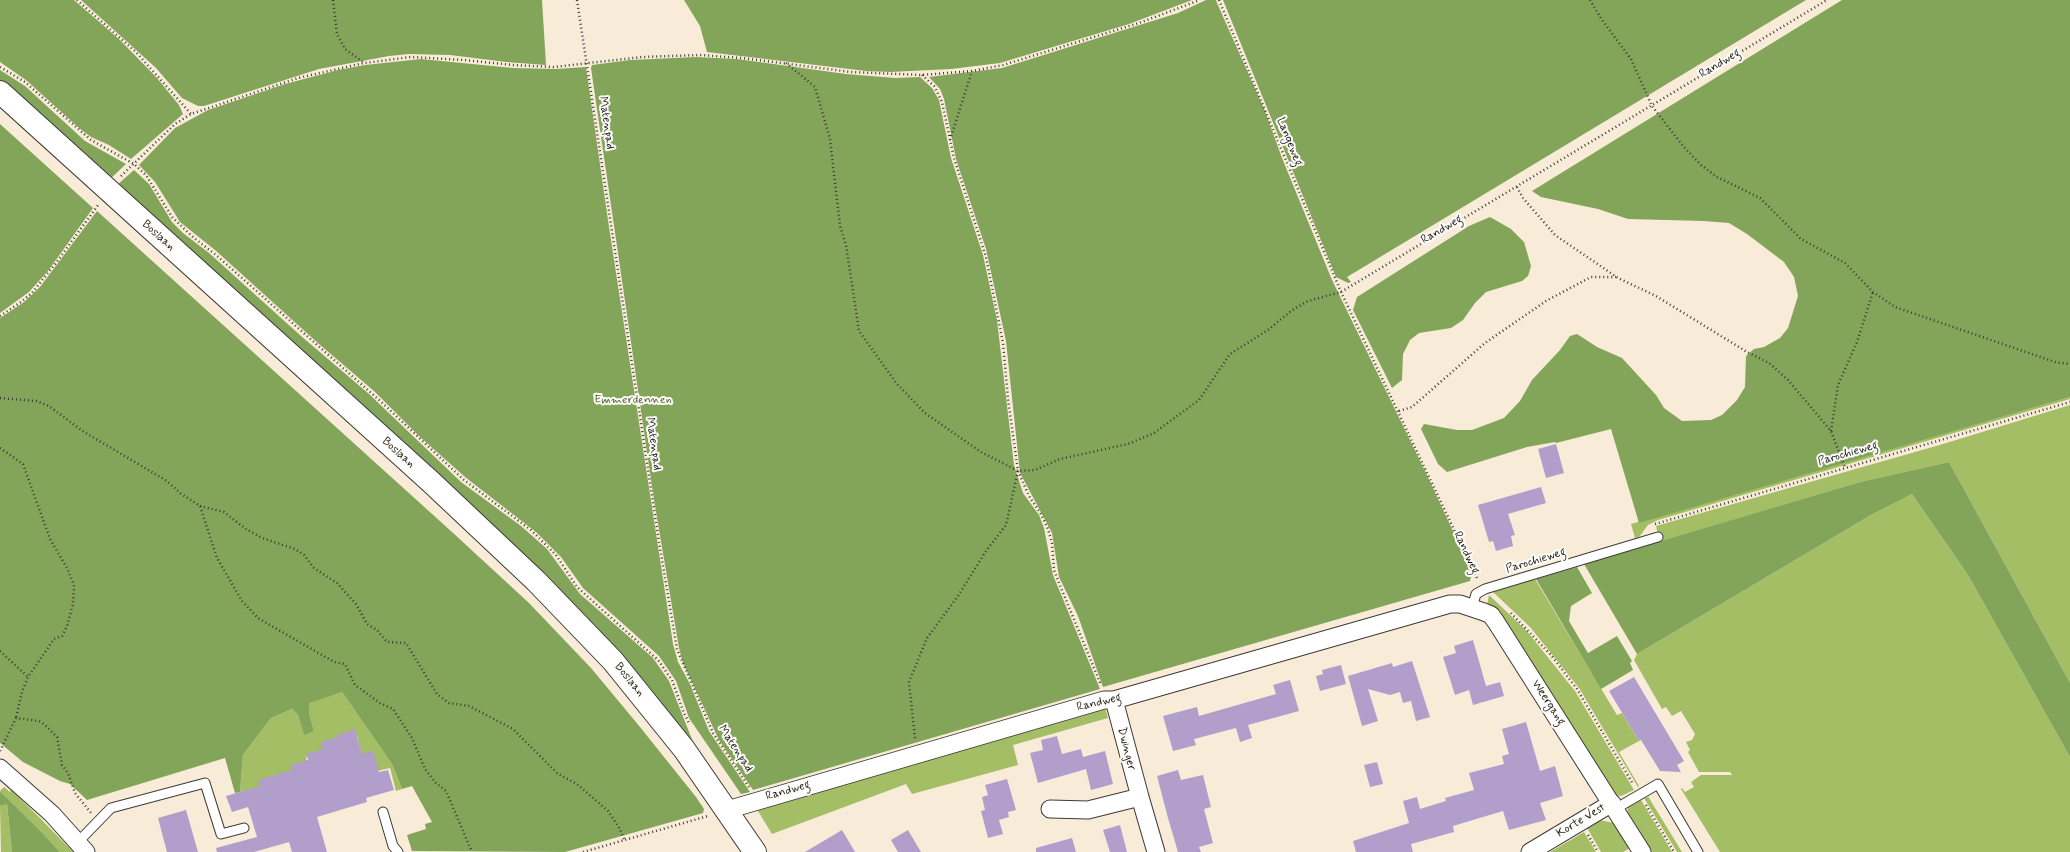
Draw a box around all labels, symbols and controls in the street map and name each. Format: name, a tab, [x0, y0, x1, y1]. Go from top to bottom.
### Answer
street label: Randweg	[1697, 46, 1743, 82]
street label: Matenpad	[595, 96, 617, 150]
street label: Langeweg	[1273, 116, 1305, 168]
street label: Randweg	[1419, 212, 1465, 248]
street label: Boslaan	[138, 217, 178, 255]
park label: Emmerdennen	[594, 393, 672, 407]
street label: Matenpad	[642, 417, 664, 471]
street label: Boslaan	[378, 434, 418, 472]
street label: Parochieweg	[1816, 439, 1880, 469]
street label: Randweg	[1450, 529, 1482, 577]
street label: Parochieweg	[1504, 545, 1568, 577]
street label: Boslaan	[611, 660, 647, 700]
street label: Weergang	[1528, 678, 1568, 728]
street label: Randweg	[1075, 691, 1123, 715]
street label: Matenpad	[714, 723, 756, 775]
street label: Dwinger	[1114, 726, 1138, 772]
street label: Randweg	[764, 778, 812, 804]
street label: Korte Vest	[1554, 801, 1608, 841]

